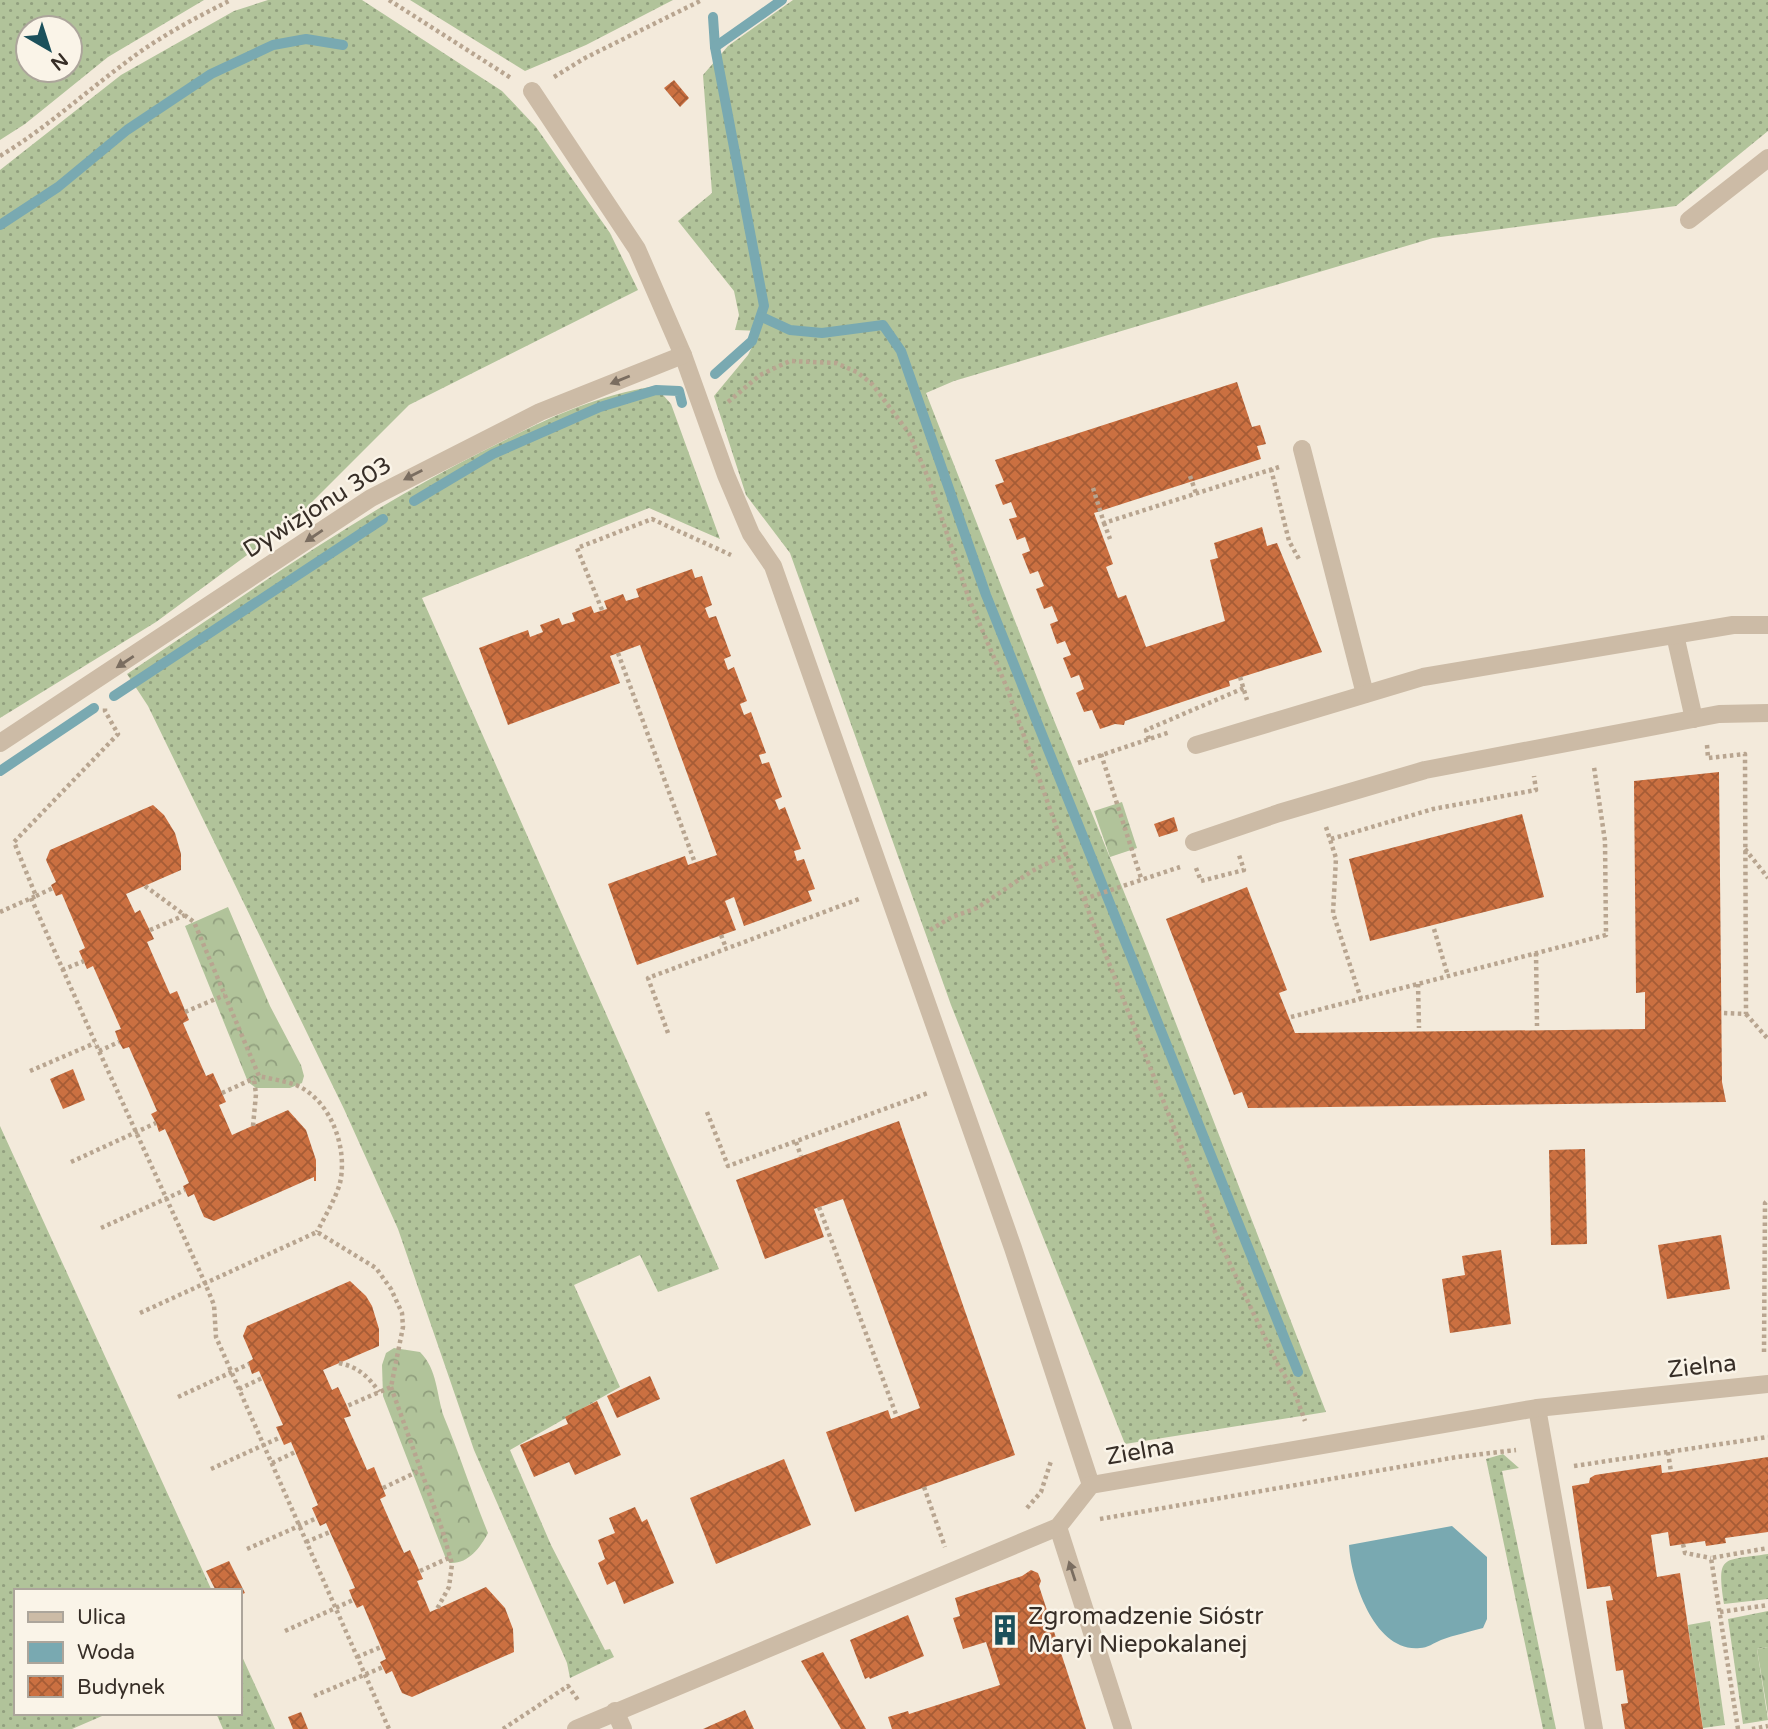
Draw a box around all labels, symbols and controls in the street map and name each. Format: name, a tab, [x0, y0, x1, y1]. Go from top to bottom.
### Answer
north arrow	[14, 14, 84, 84]
text: N	[46, 48, 72, 75]
one-way arrow	[609, 375, 630, 386]
street label: Dywizjonu 303	[238, 450, 397, 565]
one-way arrow	[403, 469, 423, 481]
one-way arrow	[305, 529, 323, 543]
one-way arrow	[115, 655, 134, 668]
street label: Zielna	[1666, 1348, 1738, 1385]
street label: Zielna	[1104, 1431, 1177, 1472]
one-way arrow	[1067, 1560, 1077, 1581]
legend	[14, 1589, 242, 1715]
place label: Zgromadzenie Sióstr Maryi Niepokalanej	[1028, 1602, 1264, 1659]
text: Ulica	[77, 1605, 126, 1630]
building icon: Zgromadzenie Sióstr Maryi Niepokalanej	[988, 1613, 1022, 1647]
text: Woda	[77, 1640, 135, 1665]
text: Budynek	[77, 1675, 165, 1700]

